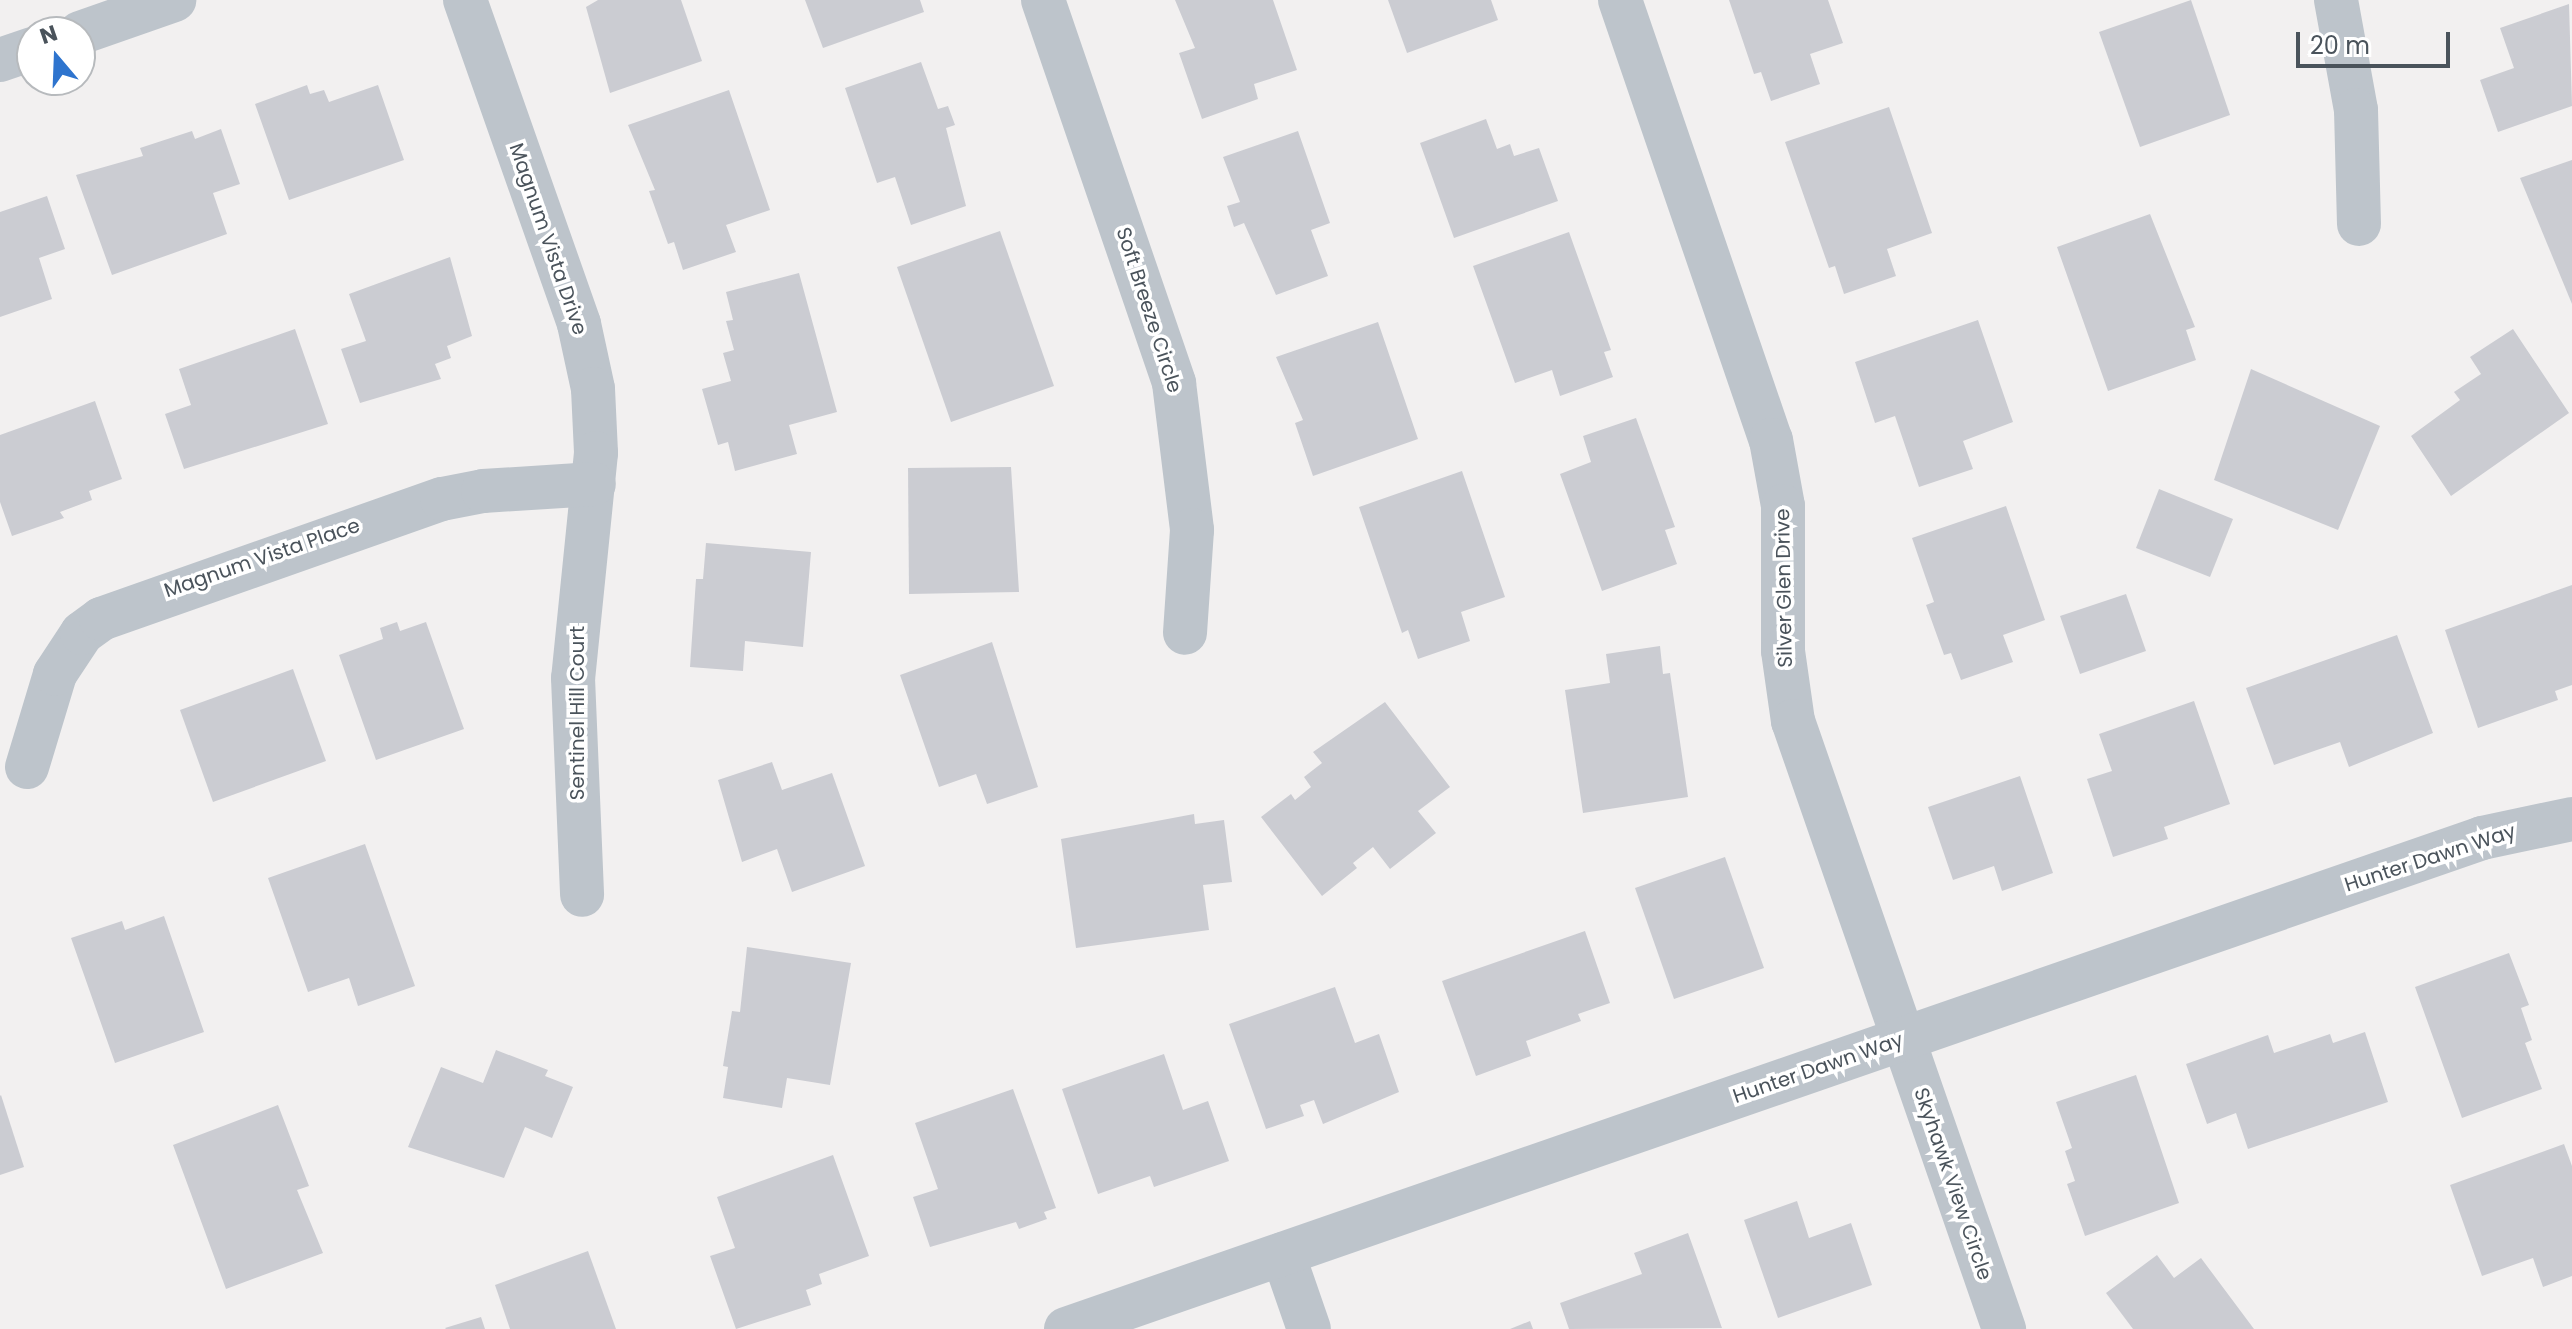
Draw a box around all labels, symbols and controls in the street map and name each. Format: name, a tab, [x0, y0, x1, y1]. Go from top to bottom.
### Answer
north arrow	[16, 16, 96, 96]
scale bar	[2300, 16, 2454, 66]
text: N	[36, 17, 62, 52]
text: 20 m	[2310, 29, 2370, 62]
street label: Magnum Vista Drive	[504, 140, 592, 338]
street label: Soft Breeze Circle	[1111, 224, 1187, 396]
street label: Silver Glen Drive	[1771, 508, 1797, 668]
street label: Magnum Vista Place	[161, 513, 363, 603]
street label: Sentinel Hill Court	[565, 626, 589, 800]
street label: Hunter Dawn Way	[2341, 819, 2519, 897]
street label: Hunter Dawn Way	[1730, 1028, 1906, 1108]
street label: Skyhawk View Circle	[1909, 1085, 1997, 1283]

